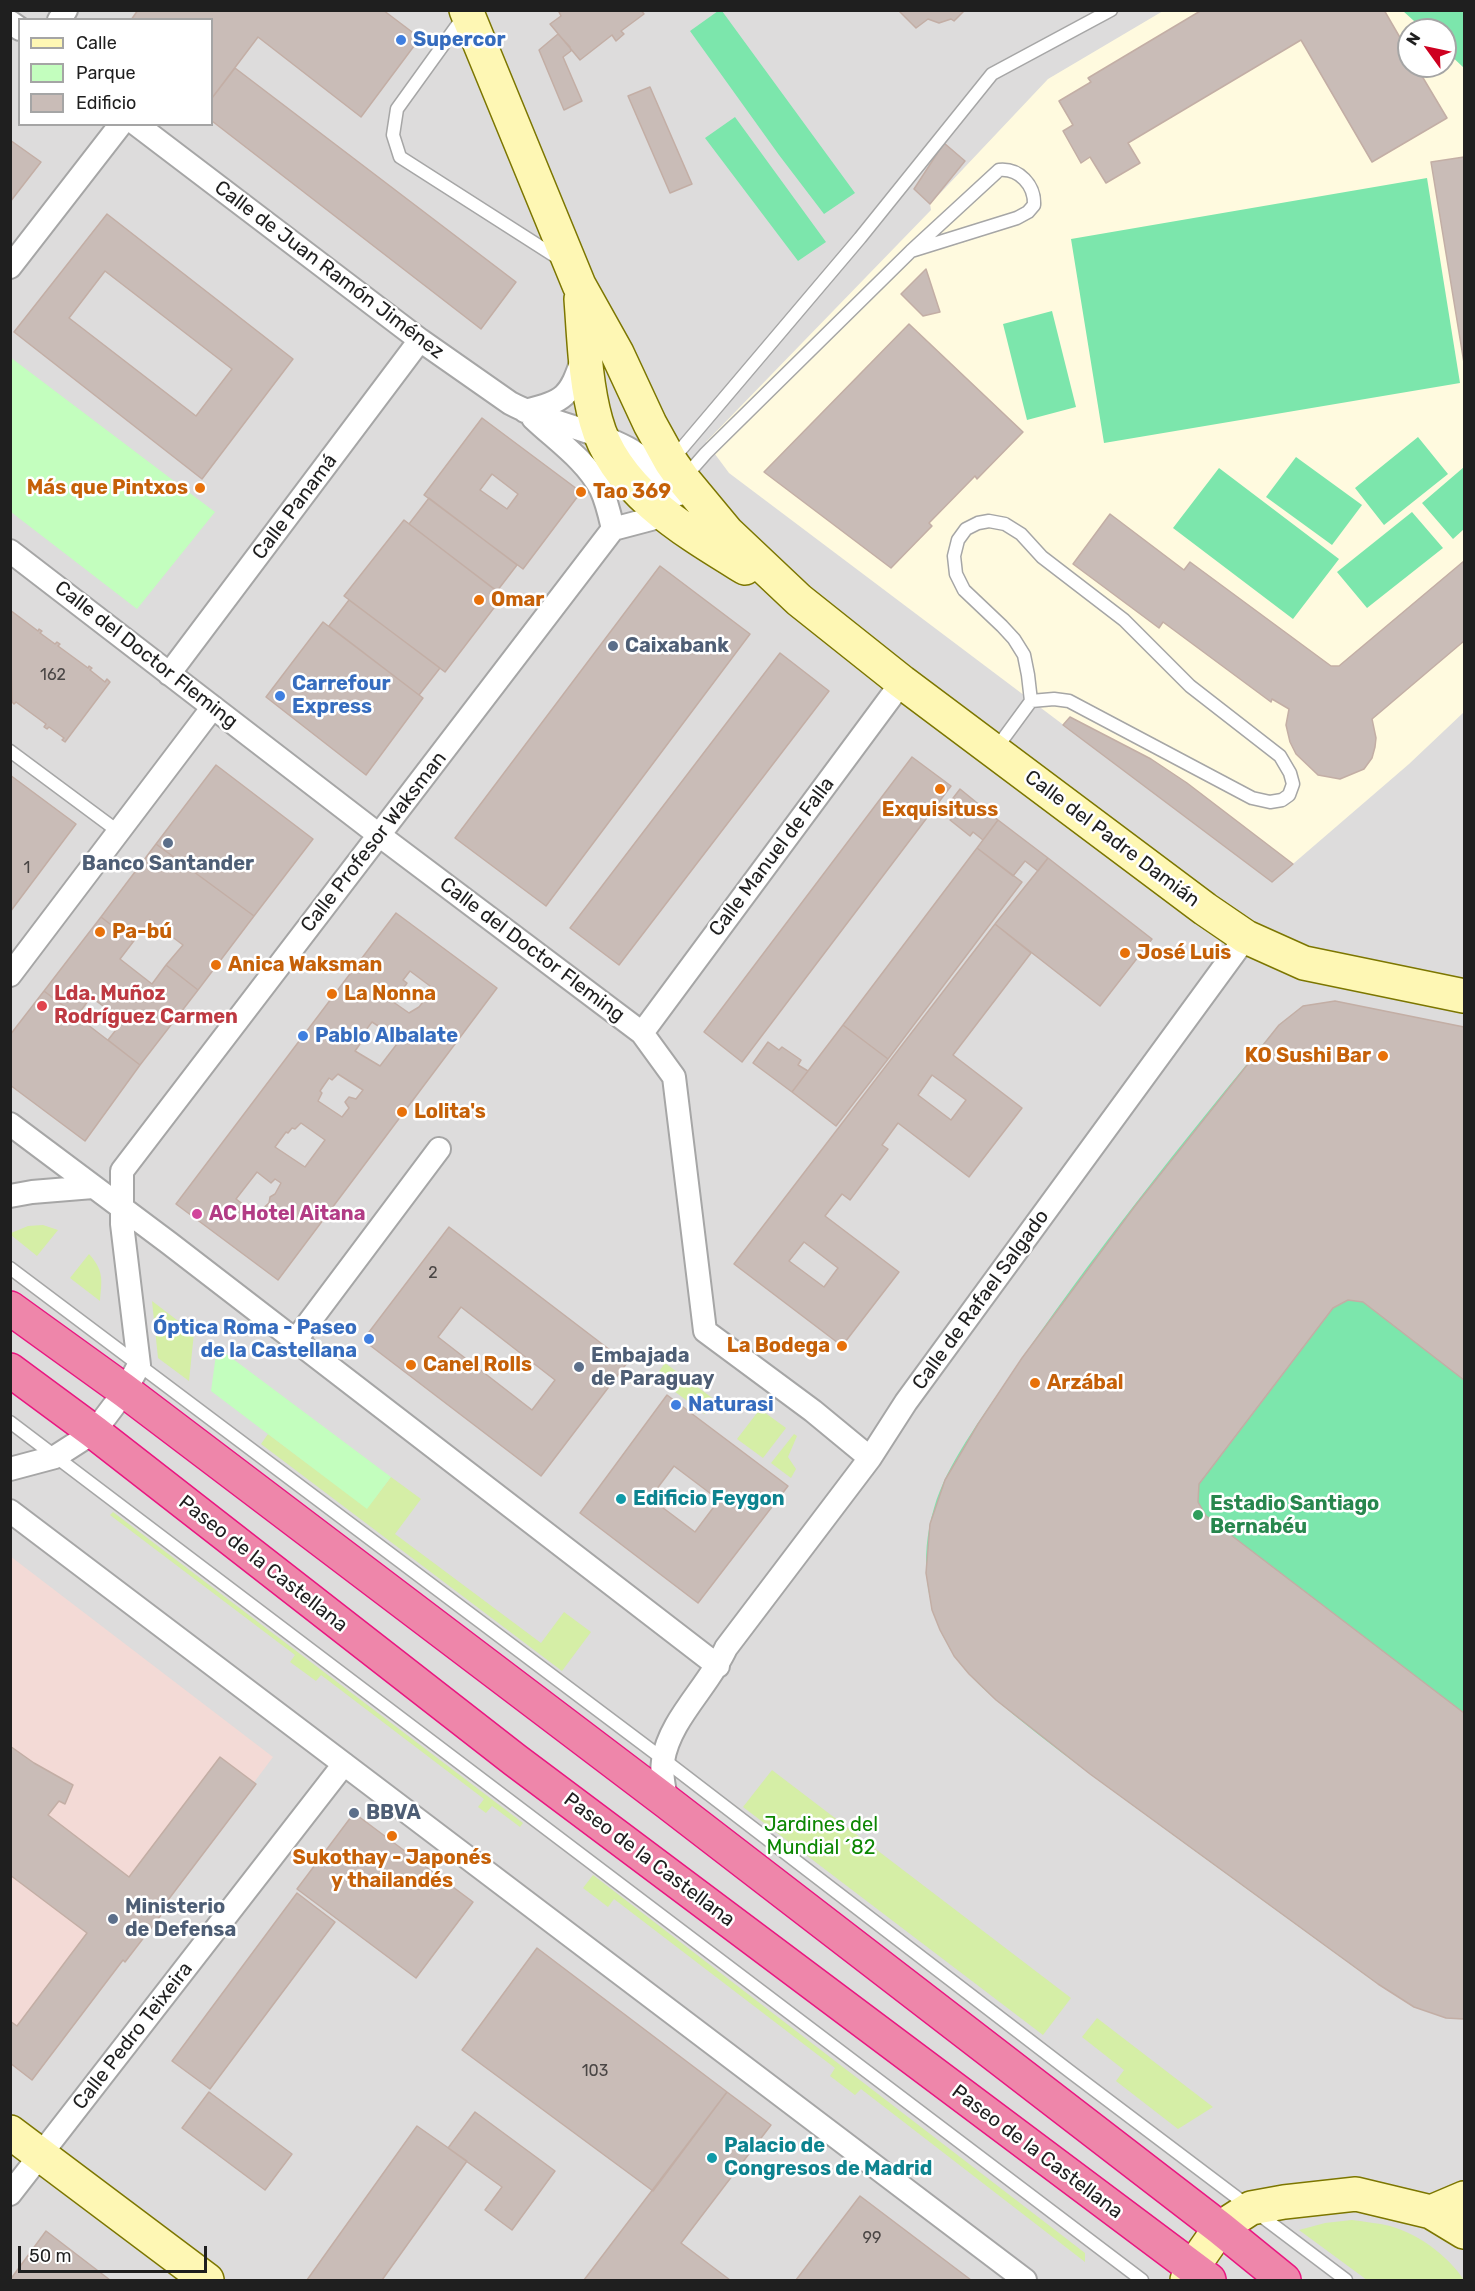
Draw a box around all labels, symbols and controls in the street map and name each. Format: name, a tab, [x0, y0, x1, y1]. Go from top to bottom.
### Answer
legend	[18, 18, 213, 126]
north arrow	[1397, 18, 1457, 78]
place label: Supercor	[413, 28, 506, 52]
text: N	[1402, 29, 1424, 49]
text: Calle	[76, 32, 117, 54]
marker: Supercor	[394, 33, 408, 47]
text: Parque	[76, 62, 136, 84]
text: Edificio	[76, 92, 136, 114]
street label: Calle de Juan Ramón Jiménez	[209, 176, 449, 364]
street label: Calle Panamá	[248, 450, 342, 564]
place label: Más que Pintxos	[27, 476, 188, 500]
place label: Tao 369	[593, 480, 671, 504]
marker: Más que Pintxos	[193, 481, 207, 495]
marker: Tao 369	[574, 485, 588, 499]
street label: Calle del Doctor Fleming	[50, 576, 242, 734]
place label: Omar	[491, 588, 544, 612]
marker: Omar	[472, 593, 486, 607]
place label: Caixabank	[625, 634, 729, 658]
marker: Caixabank	[606, 639, 620, 653]
house number: 162	[40, 665, 66, 685]
place label: Carrefour Express	[292, 672, 391, 719]
marker: Carrefour Express	[273, 689, 287, 703]
street label: Calle Profesor Waksman	[296, 747, 452, 937]
street label: Calle del Padre Damián	[1020, 765, 1204, 913]
street label: Calle Manuel de Falla	[704, 773, 840, 941]
marker: Exquisituss	[933, 782, 947, 796]
place label: Exquisituss	[882, 798, 998, 822]
marker: Banco Santander	[161, 836, 175, 850]
place label: Banco Santander	[82, 852, 254, 876]
house number: 1	[24, 858, 30, 878]
street label: Calle del Doctor Fleming	[435, 873, 629, 1027]
place label: Pa-bú	[112, 920, 172, 944]
marker: Pa-bú	[93, 925, 107, 939]
place label: José Luis	[1137, 941, 1231, 965]
marker: José Luis	[1118, 946, 1132, 960]
place label: Anica Waksman	[228, 953, 382, 977]
marker: Anica Waksman	[209, 958, 223, 972]
place label: Lda. Muñoz Rodríguez Carmen	[54, 982, 238, 1029]
place label: La Nonna	[344, 982, 436, 1006]
marker: La Nonna	[325, 987, 339, 1001]
marker: Lda. Muñoz Rodríguez Carmen	[35, 999, 49, 1013]
place label: Pablo Albalate	[315, 1024, 458, 1048]
marker: Pablo Albalate	[296, 1029, 310, 1043]
place label: KO Sushi Bar	[1245, 1044, 1371, 1068]
marker: KO Sushi Bar	[1376, 1049, 1390, 1063]
place label: Lolita's	[414, 1100, 486, 1124]
marker: Lolita's	[395, 1105, 409, 1119]
place label: AC Hotel Aitana	[209, 1202, 365, 1226]
street label: Calle de Rafael Salgado	[908, 1205, 1054, 1395]
marker: AC Hotel Aitana	[190, 1207, 204, 1221]
house number: 2	[428, 1263, 438, 1283]
place label: Óptica Roma - Paseo de la Castellana	[153, 1316, 357, 1363]
marker: Óptica Roma - Paseo de la Castellana	[362, 1332, 376, 1346]
place label: La Bodega	[727, 1334, 830, 1358]
marker: La Bodega	[835, 1339, 849, 1353]
place label: Embajada de Paraguay	[591, 1344, 714, 1391]
place label: Canel Rolls	[423, 1353, 532, 1377]
marker: Canel Rolls	[404, 1358, 418, 1372]
marker: Embajada de Paraguay	[572, 1360, 586, 1374]
place label: Arzábal	[1047, 1371, 1123, 1395]
marker: Arzábal	[1028, 1376, 1042, 1390]
place label: Naturasi	[688, 1393, 774, 1417]
marker: Naturasi	[669, 1398, 683, 1412]
place label: Edificio Feygon	[633, 1487, 785, 1511]
street label: Paseo de la Castellana	[174, 1491, 352, 1637]
marker: Edificio Feygon	[614, 1492, 628, 1506]
place label: Estadio Santiago Bernabéu	[1210, 1492, 1379, 1539]
marker: Estadio Santiago Bernabéu	[1191, 1508, 1205, 1522]
street label: Paseo de la Castellana	[559, 1788, 739, 1932]
place label: BBVA	[366, 1801, 421, 1825]
marker: BBVA	[347, 1806, 361, 1820]
park label: Jardines del Mundial ´82	[764, 1813, 878, 1860]
marker: Sukothay - Japonés y thailandés	[385, 1829, 399, 1843]
place label: Sukothay - Japonés y thailandés	[292, 1846, 492, 1893]
place label: Ministerio de Defensa	[125, 1895, 236, 1942]
marker: Ministerio de Defensa	[106, 1912, 120, 1926]
street label: Calle Pedro Teixeira	[68, 1958, 198, 2114]
house number: 103	[582, 2061, 608, 2081]
street label: Paseo de la Castellana	[947, 2080, 1127, 2224]
place label: Palacio de Congresos de Madrid	[724, 2134, 932, 2181]
marker: Palacio de Congresos de Madrid	[705, 2151, 719, 2165]
house number: 99	[863, 2228, 881, 2248]
scale bar	[21, 2234, 210, 2272]
text: 50 m	[29, 2245, 72, 2267]

